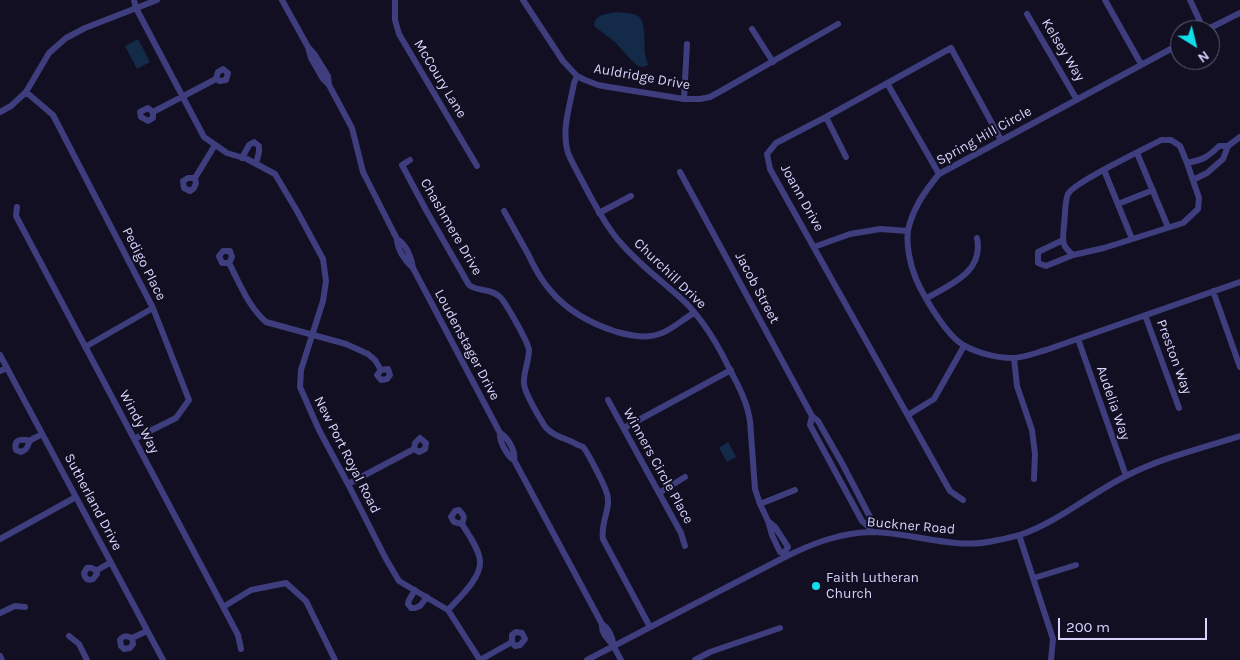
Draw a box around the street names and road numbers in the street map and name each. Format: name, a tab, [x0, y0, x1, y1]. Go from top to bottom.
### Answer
street label: Kelsey Way	[1038, 16, 1088, 84]
street label: McCoury Lane	[410, 37, 470, 121]
street label: Auldridge Drive	[593, 60, 691, 94]
street label: Spring Hill Circle	[933, 103, 1035, 169]
street label: Joann Drive	[777, 162, 827, 234]
street label: Chashmere Drive	[416, 176, 486, 278]
street label: Pedigo Place	[118, 225, 170, 303]
street label: Churchill Drive	[630, 235, 710, 313]
street label: Jacob Street	[731, 249, 783, 327]
street label: Loudenstager Drive	[431, 287, 503, 403]
street label: Preston Way	[1153, 317, 1195, 397]
street label: Audelia Way	[1092, 364, 1134, 442]
street label: Windy Way	[115, 387, 163, 457]
street label: New Port Royal Road	[310, 394, 384, 516]
street label: Winners Circle Place	[619, 405, 697, 527]
street label: Sutherland Drive	[60, 451, 126, 553]
street label: Buckner Road	[866, 514, 956, 538]

